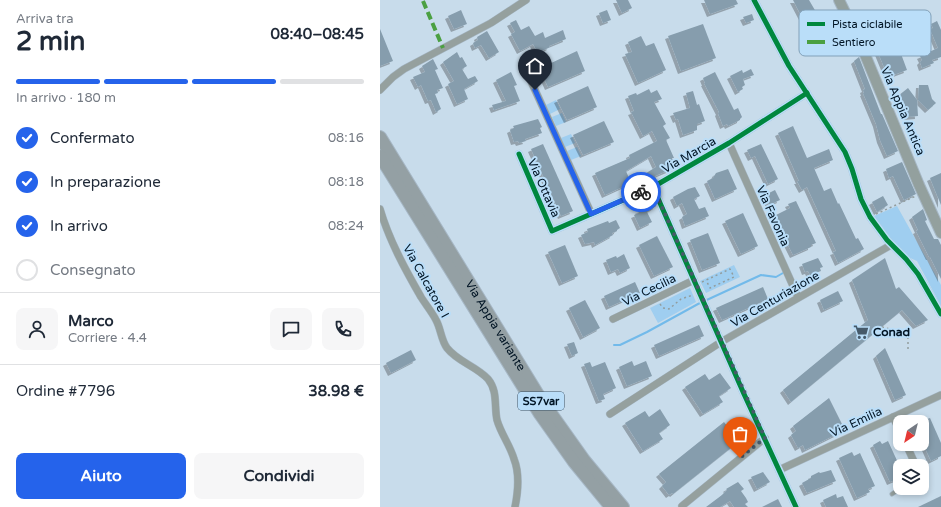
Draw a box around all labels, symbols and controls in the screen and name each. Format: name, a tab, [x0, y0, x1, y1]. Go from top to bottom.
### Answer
legend	[799, 10, 931, 56]
text: Arriva tra	[16, 11, 74, 27]
text: Pista ciclabile	[832, 18, 903, 31]
text: 08:40–08:45	[271, 25, 364, 43]
text: 2 min	[16, 26, 85, 57]
text: Sentiero	[832, 36, 876, 49]
pin	[518, 49, 552, 90]
icon: home	[524, 55, 546, 77]
street label: Via Appia Antica	[878, 65, 928, 157]
text: In arrivo · 180 m	[16, 90, 116, 106]
icon: check	[16, 127, 38, 149]
text: Confermato	[50, 129, 135, 147]
text: 08:16	[328, 130, 364, 146]
street label: Via Marcia	[660, 134, 718, 176]
street label: Via Ottavia	[525, 157, 563, 219]
icon: check	[16, 171, 38, 193]
courier	[621, 172, 661, 212]
text: In preparazione	[50, 173, 161, 191]
text: 08:18	[328, 174, 364, 190]
icon: bike	[630, 181, 652, 203]
street label: Via Favonia	[753, 184, 793, 248]
icon: check	[16, 215, 38, 237]
text: In arrivo	[50, 217, 108, 235]
text: 08:24	[328, 218, 364, 234]
street label: Via Calcatore I	[400, 242, 452, 320]
text: Consegnato	[50, 261, 136, 279]
street label: Via Centuriazione	[728, 268, 822, 330]
street label: Via Cecilia	[620, 271, 678, 309]
street label: Via Appia variante	[462, 277, 529, 374]
button: person	[16, 308, 58, 350]
button: chat	[270, 308, 312, 350]
button: phone	[322, 308, 364, 350]
text: Marco	[68, 312, 114, 330]
supermarket icon: Conad	[852, 323, 870, 341]
place label: Conad	[873, 325, 910, 339]
text: Corriere · 4.4	[68, 330, 147, 346]
text: Ordine #7796	[16, 382, 115, 400]
text: 38.98 €	[308, 382, 364, 400]
road number: SS7var	[518, 392, 564, 410]
street label: Via Emilia	[828, 404, 884, 440]
north arrow	[893, 415, 929, 451]
map controls	[893, 415, 929, 495]
pin	[723, 417, 757, 458]
icon: bag	[729, 423, 751, 445]
button: Aiuto	[16, 453, 186, 499]
button: Condividi	[194, 453, 364, 499]
button: layers	[893, 459, 929, 495]

